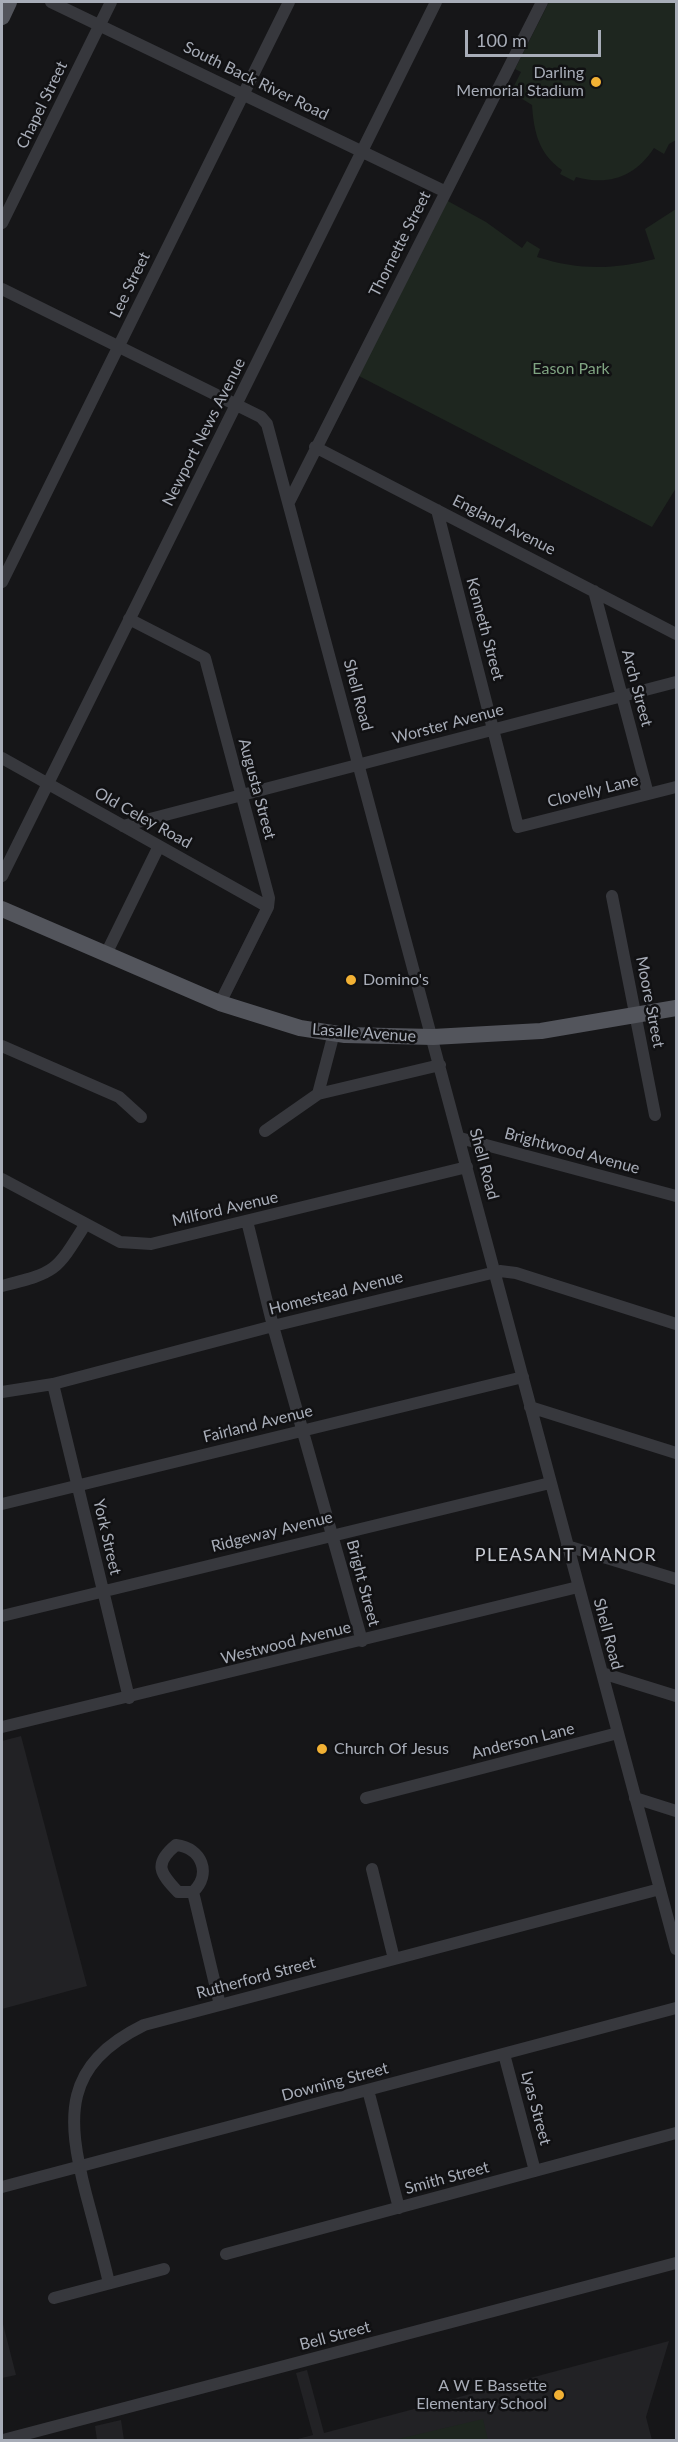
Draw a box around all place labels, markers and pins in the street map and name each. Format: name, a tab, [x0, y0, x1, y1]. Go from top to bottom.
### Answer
place label: Darling Memorial Stadium	[456, 63, 584, 101]
marker: Darling Memorial Stadium	[589, 75, 603, 89]
place label: Domino's	[363, 970, 429, 990]
marker: Domino's	[344, 973, 358, 987]
place label: Church Of Jesus	[334, 1739, 449, 1759]
marker: Church Of Jesus	[315, 1742, 329, 1756]
place label: A W E Bassette Elementary School	[416, 2376, 547, 2414]
marker: A W E Bassette Elementary School	[552, 2388, 566, 2402]

